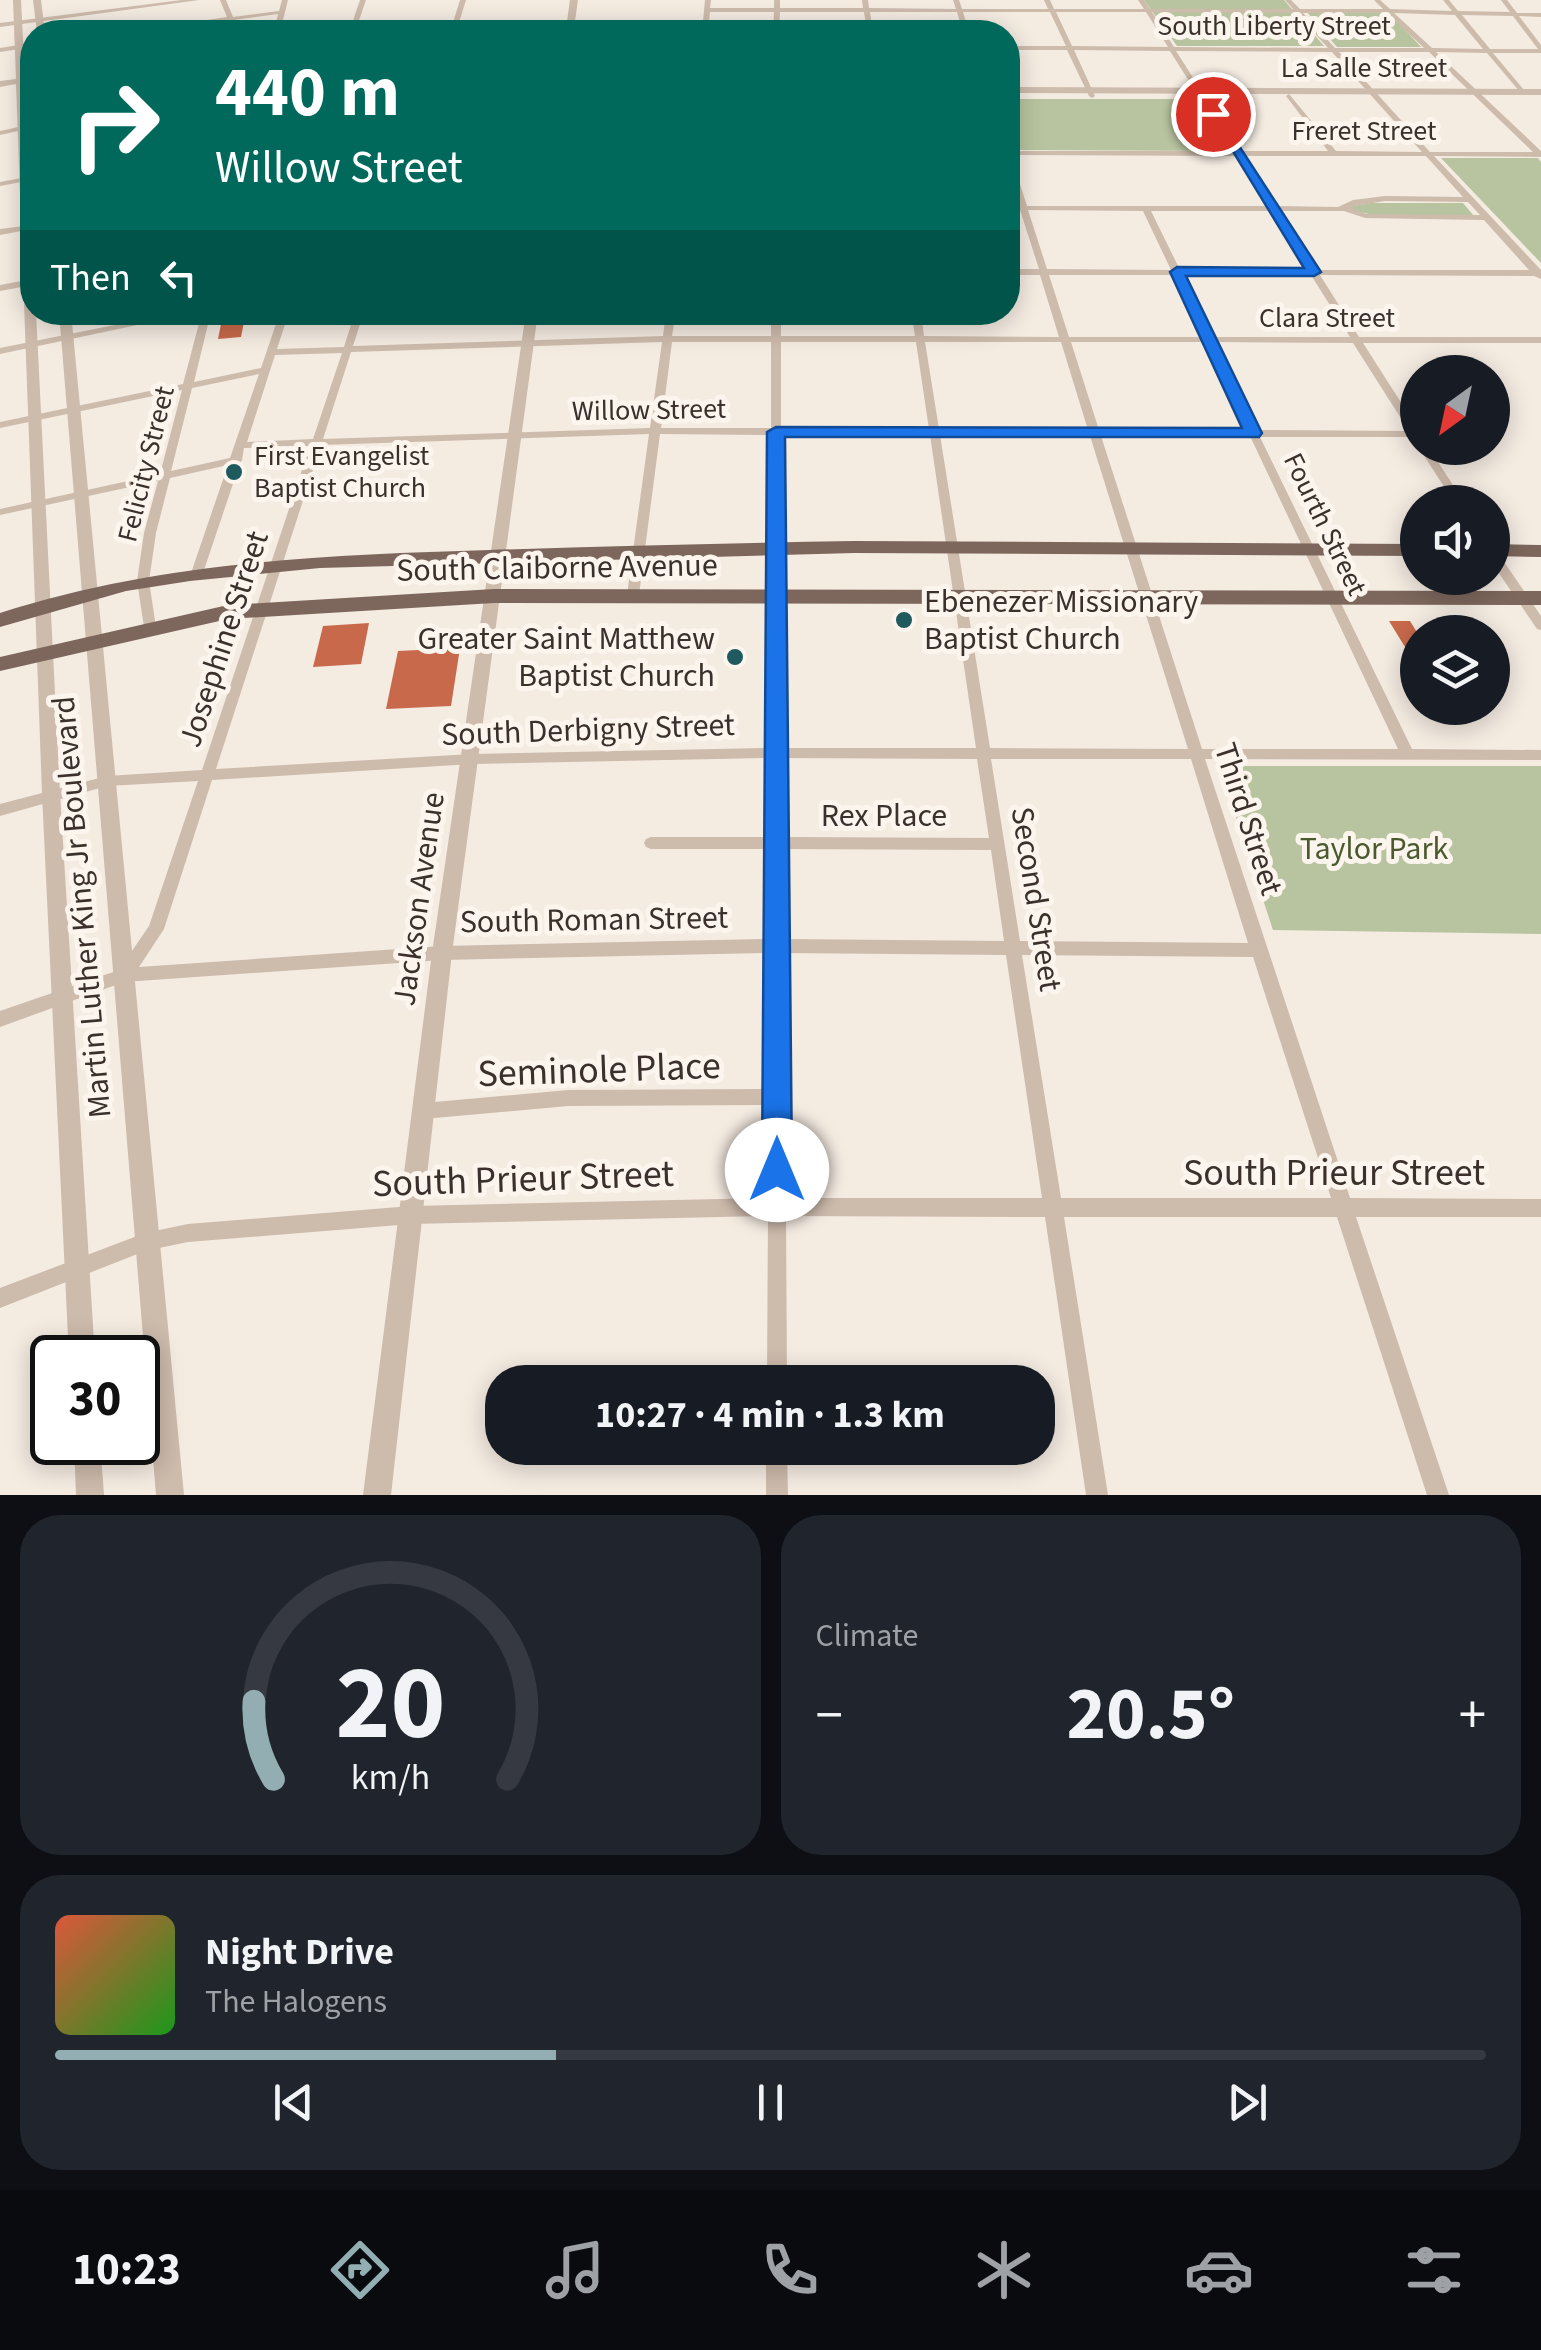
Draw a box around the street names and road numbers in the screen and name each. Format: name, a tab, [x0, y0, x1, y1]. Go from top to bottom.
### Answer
street label: South Liberty Street	[1157, 6, 1391, 46]
street label: La Salle Street	[1281, 48, 1448, 88]
street label: Freret Street	[1292, 111, 1437, 151]
street label: Clara Street	[1259, 298, 1396, 338]
street label: Felicity Street	[107, 381, 185, 546]
street label: Willow Street	[572, 389, 727, 431]
street label: Fourth Street	[1273, 446, 1377, 602]
street label: Josephine Street	[167, 525, 281, 753]
street label: South Claiborne Avenue	[396, 542, 718, 594]
street label: Martin Luther King Jr Boulevard	[41, 694, 123, 1120]
street label: South Derbigny Street	[440, 702, 736, 758]
street label: Third Street	[1202, 737, 1294, 901]
street label: Jackson Avenue	[381, 789, 457, 1009]
street label: Rex Place	[821, 793, 947, 839]
street label: Second Street	[999, 804, 1073, 995]
street label: South Roman Street	[459, 895, 729, 945]
street label: Seminole Place	[477, 1039, 721, 1101]
street label: South Prieur Street	[1183, 1146, 1485, 1200]
street label: South Prieur Street	[371, 1147, 675, 1211]

